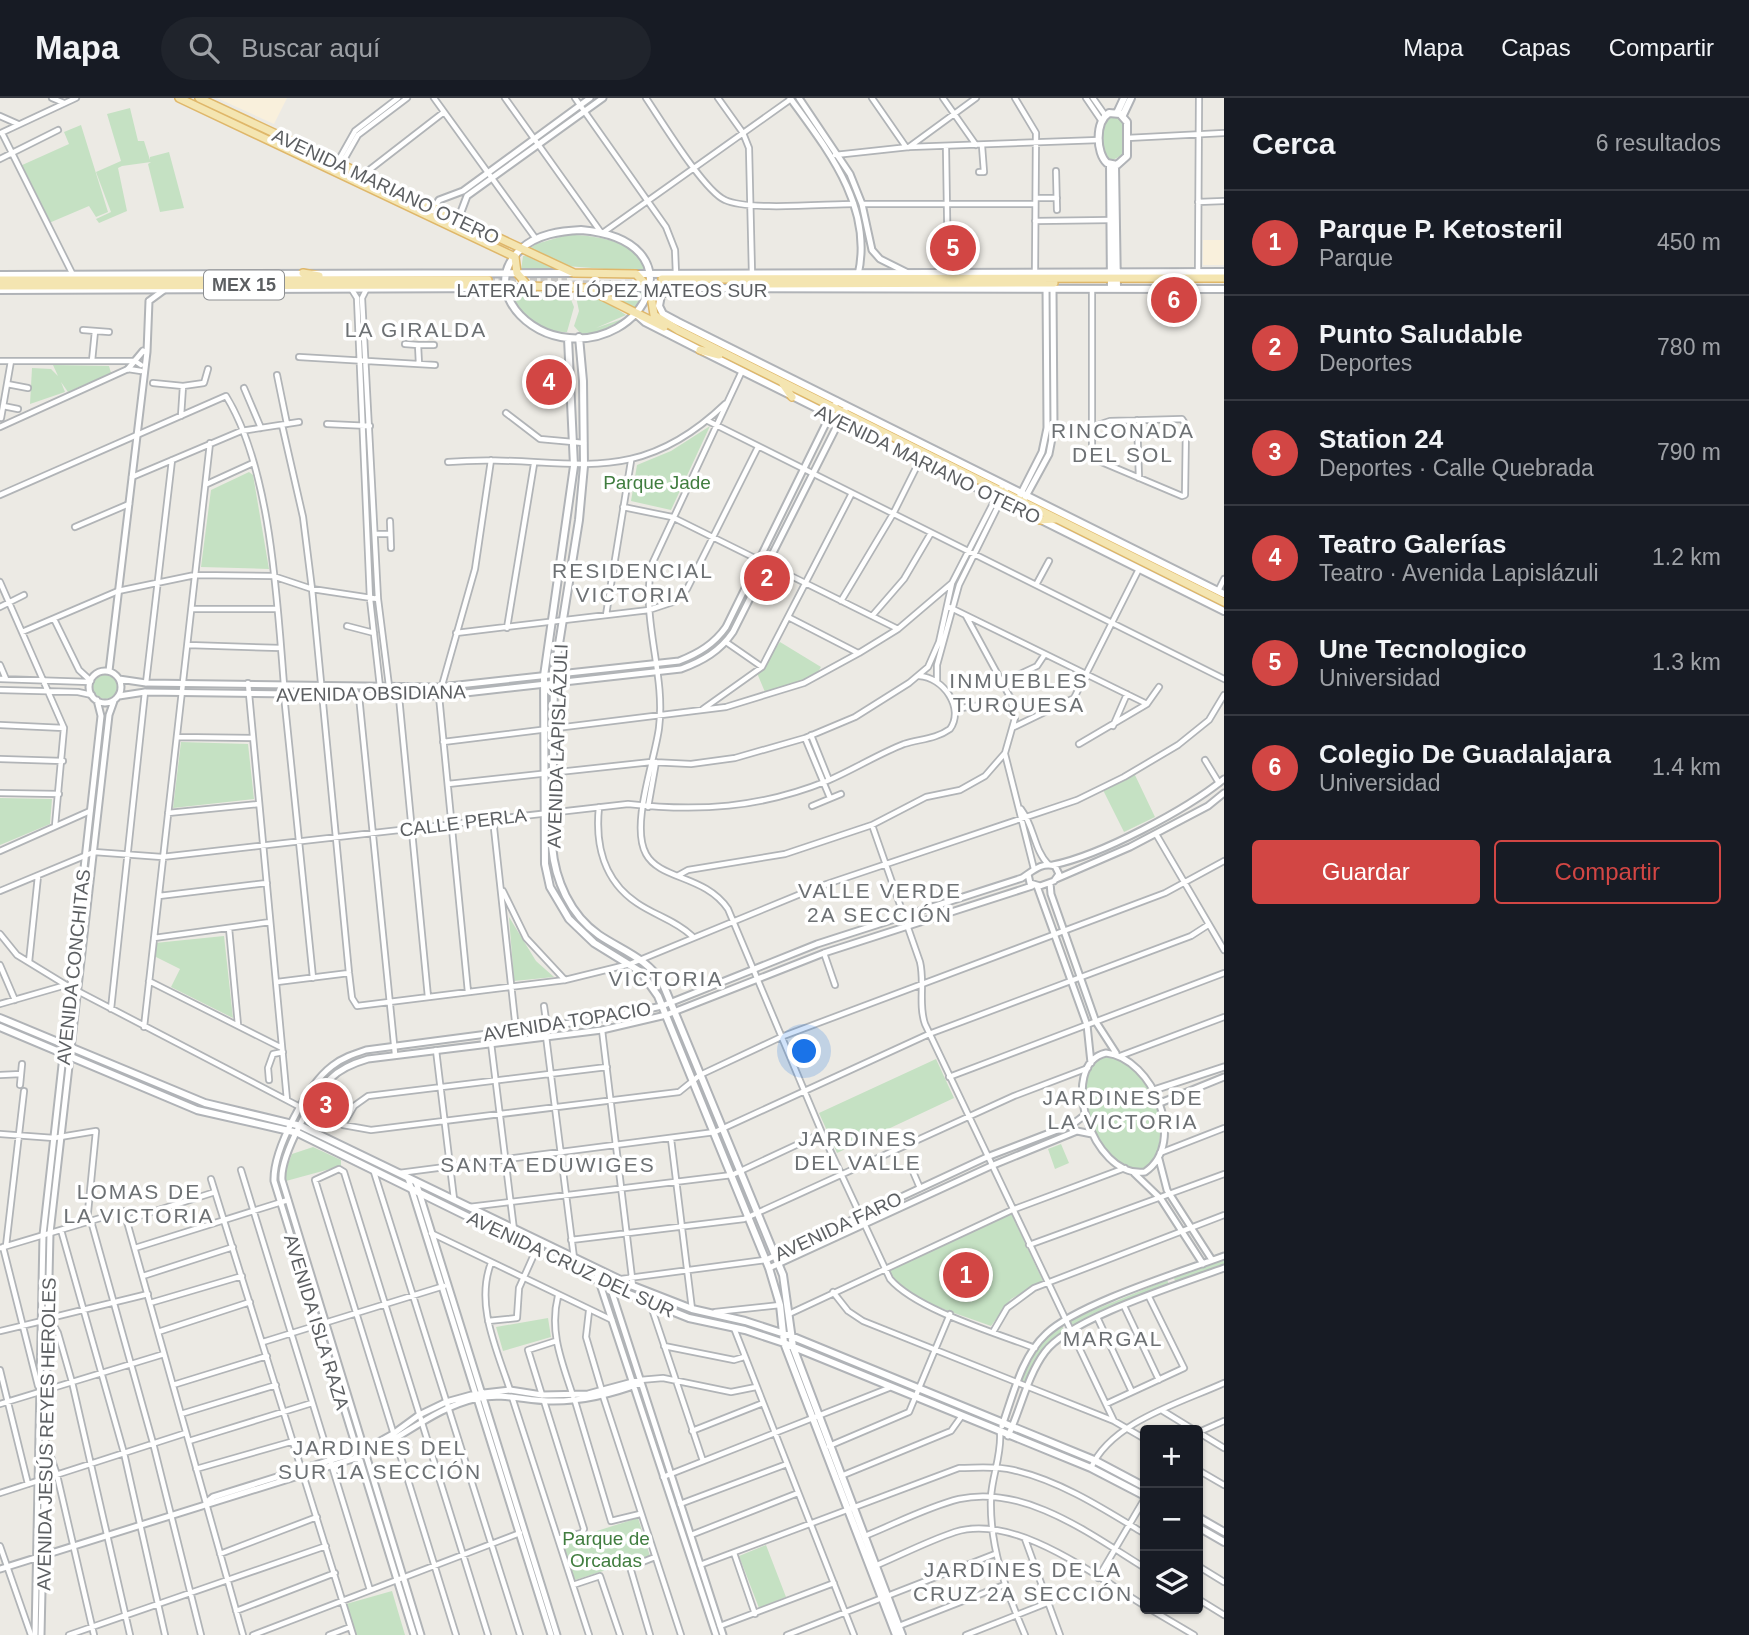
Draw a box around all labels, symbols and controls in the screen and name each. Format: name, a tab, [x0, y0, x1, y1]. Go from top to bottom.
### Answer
search box	[161, 17, 651, 80]
text: Mapa	[35, 29, 119, 66]
icon: search	[185, 29, 223, 67]
text: Buscar aquí	[241, 33, 380, 63]
text: Mapa	[1403, 34, 1463, 61]
text: Capas	[1501, 34, 1571, 61]
text: Compartir	[1609, 34, 1714, 61]
street label: AVENIDA MARIANO OTERO	[269, 125, 502, 248]
text: Cerca	[1252, 127, 1335, 160]
text: 6 resultados	[1596, 130, 1721, 156]
text: Parque P. Ketosteril	[1319, 214, 1563, 244]
pin: 5	[930, 222, 976, 274]
text: 1	[1269, 229, 1281, 255]
text: 450 m	[1657, 229, 1721, 255]
text: Parque	[1319, 245, 1393, 271]
road number: MEX 15	[204, 270, 284, 300]
pin: 6	[1151, 274, 1197, 326]
street label: LATERAL DE LÓPEZ MATEOS SUR	[456, 280, 768, 301]
district label: LA GIRALDA	[345, 318, 487, 341]
text: Punto Saludable	[1319, 319, 1523, 349]
text: 2	[1269, 334, 1281, 360]
text: 780 m	[1657, 334, 1721, 360]
text: Deportes	[1319, 350, 1412, 376]
pin: 4	[526, 356, 572, 408]
street label: AVENIDA MARIANO OTERO	[812, 401, 1044, 528]
district label: RINCONADA DEL SOL	[1051, 419, 1195, 466]
text: Station 24	[1319, 424, 1443, 454]
text: 3	[1269, 439, 1281, 465]
text: 790 m	[1657, 439, 1721, 465]
text: Deportes · Calle Quebrada	[1319, 455, 1594, 481]
park label: Parque Jade	[603, 472, 711, 493]
text: Teatro Galerías	[1319, 529, 1506, 559]
text: 4	[1269, 544, 1281, 570]
text: 1.2 km	[1652, 544, 1721, 570]
pin: 2	[744, 552, 790, 604]
district label: RESIDENCIAL VICTORIA	[552, 559, 714, 606]
text: Teatro · Avenida Lapislázuli	[1319, 560, 1599, 586]
text: Une Tecnologico	[1319, 634, 1527, 664]
street label: AVENIDA LAPISLÁZULI	[543, 643, 572, 849]
text: 5	[1269, 649, 1281, 675]
text: 1.3 km	[1652, 649, 1721, 675]
text: Universidad	[1319, 665, 1440, 691]
district label: INMUEBLES TURQUESA	[949, 669, 1089, 716]
street label: AVENIDA OBSIDIANA	[276, 681, 466, 706]
text: Colegio De Guadalajara	[1319, 739, 1611, 769]
text: 6	[1269, 754, 1281, 780]
text: 1.4 km	[1652, 754, 1721, 780]
text: Universidad	[1319, 770, 1440, 796]
street label: CALLE PERLA	[398, 804, 528, 841]
button: Guardar	[1252, 840, 1480, 904]
button: Compartir	[1494, 840, 1721, 904]
street label: AVENIDA CONCHITAS	[53, 868, 94, 1066]
district label: VALLE VERDE 2A SECCIÓN	[798, 879, 962, 926]
district label: VICTORIA	[609, 967, 723, 990]
street label: AVENIDA TOPACIO	[482, 998, 653, 1045]
your location	[787, 1034, 821, 1068]
pin: 3	[303, 1079, 349, 1131]
district label: JARDINES DE LA VICTORIA	[1043, 1086, 1203, 1133]
district label: JARDINES DEL VALLE	[794, 1127, 922, 1174]
district label: SANTA EDUWIGES	[440, 1153, 656, 1176]
district label: LOMAS DE LA VICTORIA	[63, 1180, 215, 1227]
street label: AVENIDA FARO	[771, 1188, 905, 1265]
street label: AVENIDA CRUZ DEL SUR	[464, 1207, 678, 1322]
street label: AVENIDA ISLA RAZA	[280, 1232, 353, 1413]
pin: 1	[943, 1249, 989, 1301]
street label: AVENIDA JESÚS REYES HEROLES	[33, 1277, 60, 1591]
district label: MARGAL	[1063, 1327, 1163, 1350]
map controls	[1140, 1425, 1203, 1614]
button: +	[1140, 1425, 1203, 1488]
district label: JARDINES DEL SUR 1A SECCIÓN	[278, 1436, 482, 1483]
button: −	[1140, 1488, 1203, 1551]
park label: Parque de Orcadas	[562, 1528, 650, 1571]
button: layers	[1140, 1551, 1203, 1614]
district label: JARDINES DE LA CRUZ 2A SECCIÓN	[913, 1558, 1133, 1605]

